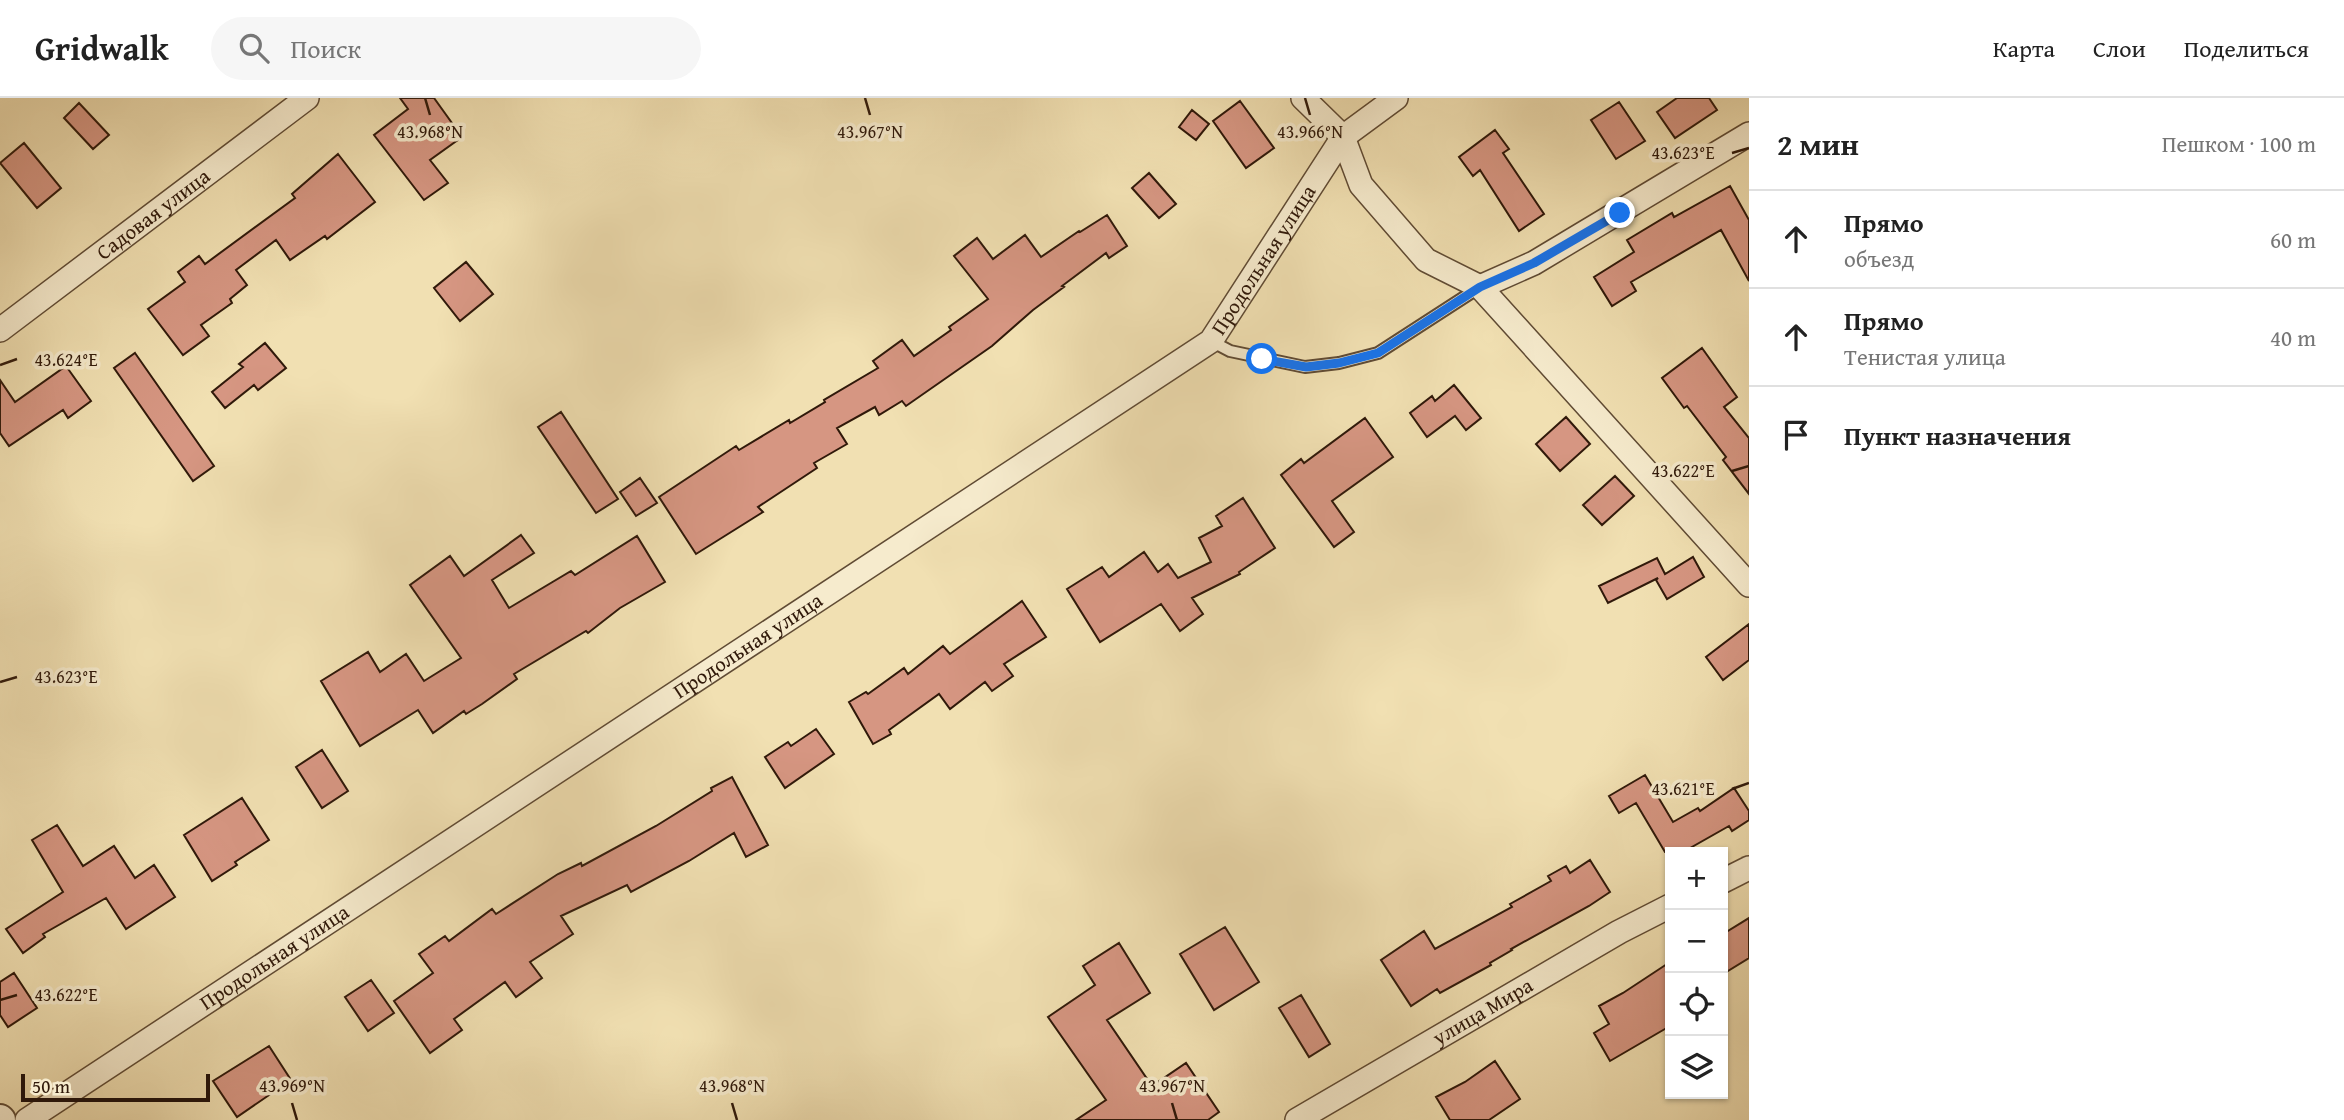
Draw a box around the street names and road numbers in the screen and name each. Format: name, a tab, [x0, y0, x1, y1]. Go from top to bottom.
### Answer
street label: Садовая улица	[89, 161, 216, 267]
street label: Продольная улица	[1203, 178, 1323, 341]
street label: Продольная улица	[667, 585, 829, 706]
street label: Продольная улица	[193, 896, 355, 1017]
street label: улица Мира	[1426, 970, 1538, 1053]

